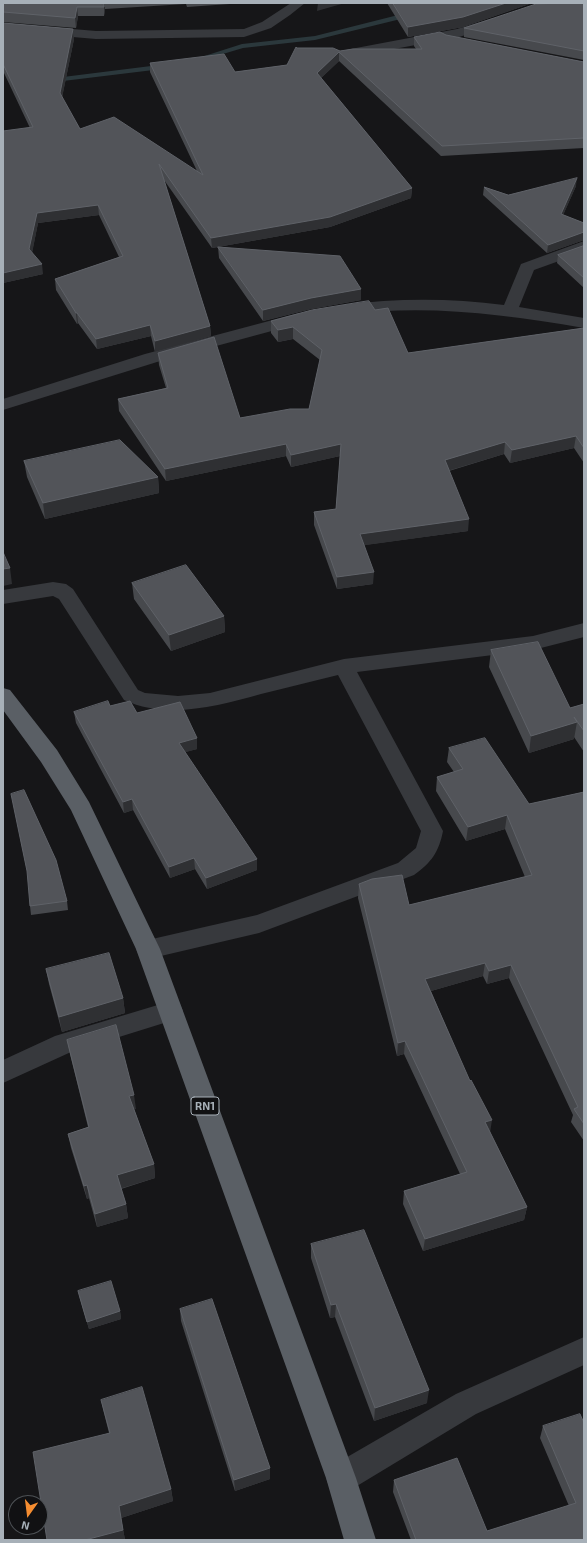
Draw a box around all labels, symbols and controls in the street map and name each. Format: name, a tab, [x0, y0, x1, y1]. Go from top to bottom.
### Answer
road number: RN1	[191, 1097, 219, 1115]
north arrow	[8, 1495, 48, 1535]
text: N	[20, 1519, 31, 1533]

